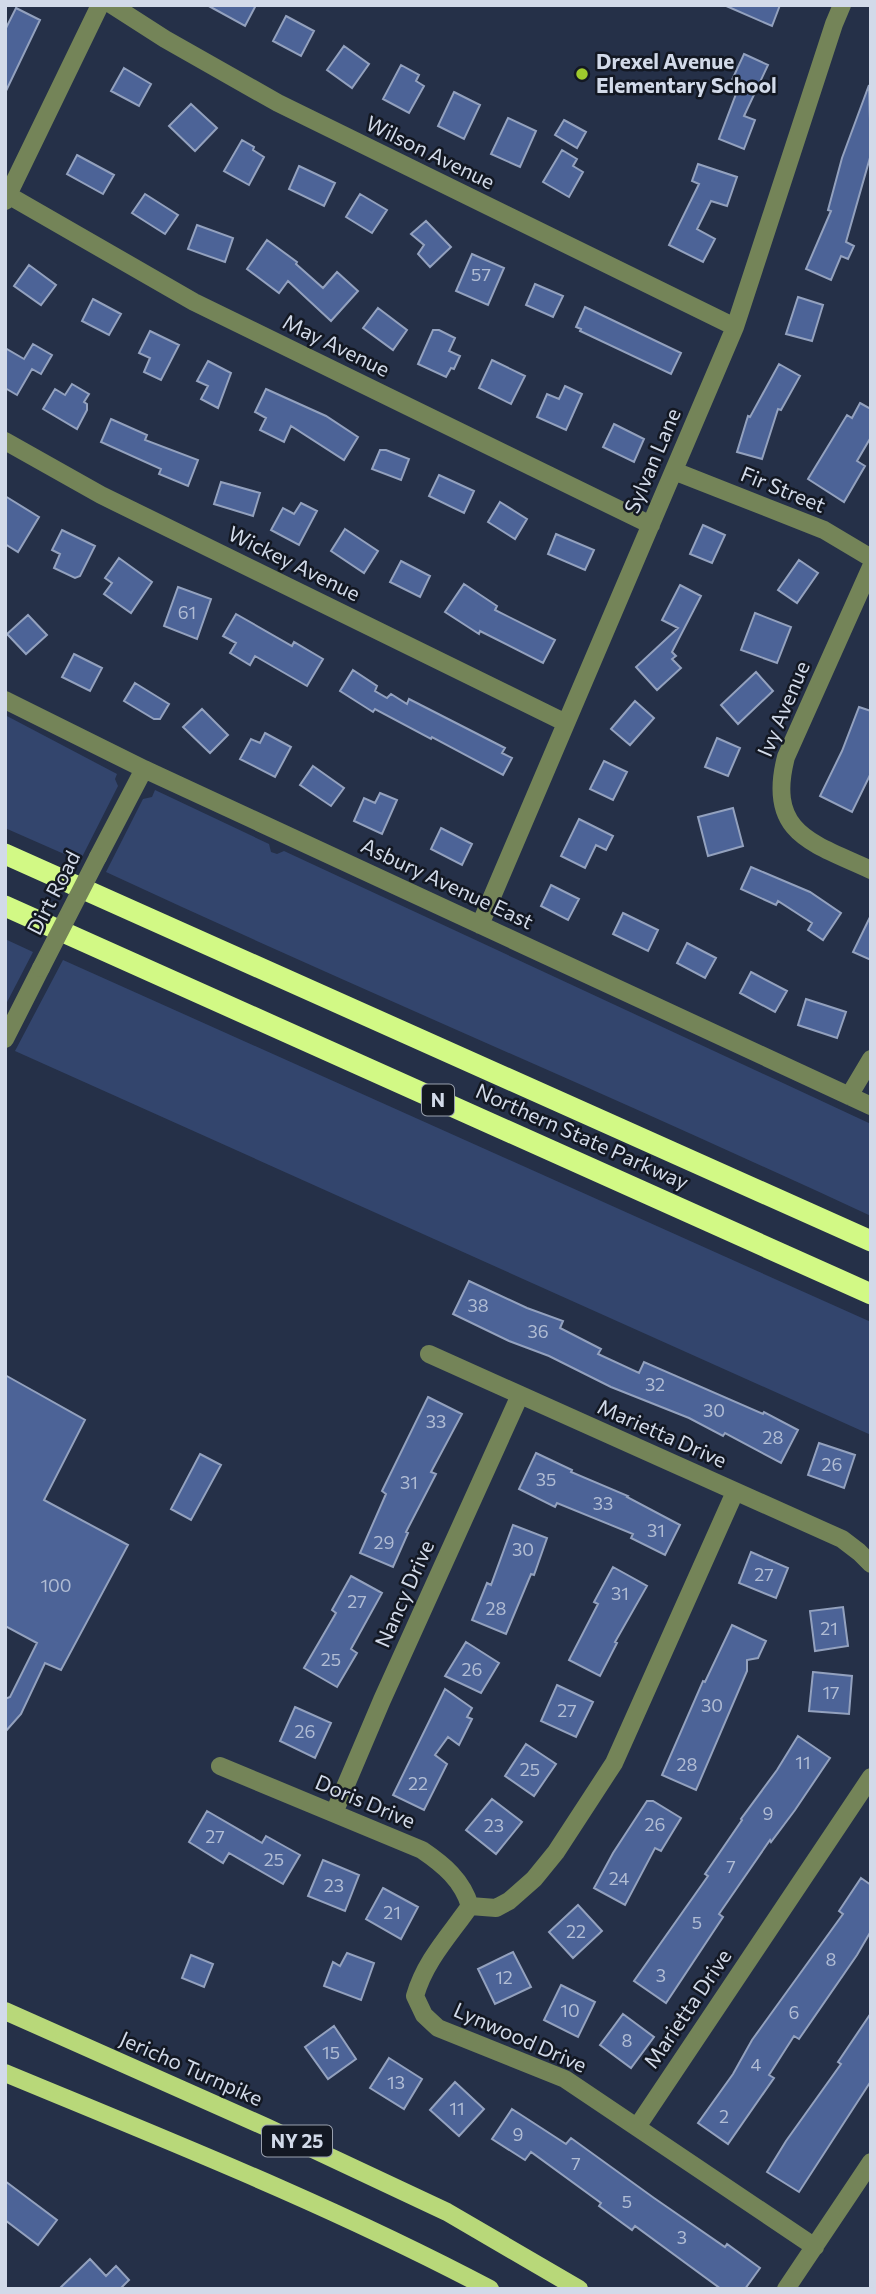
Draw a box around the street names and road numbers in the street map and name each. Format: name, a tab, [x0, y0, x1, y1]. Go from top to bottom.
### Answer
street label: Wilson Avenue	[362, 110, 499, 194]
street label: May Avenue	[279, 308, 394, 381]
street label: Sylvan Lane	[618, 404, 685, 517]
street label: Fir Street	[738, 460, 830, 517]
street label: Wickey Avenue	[225, 520, 365, 605]
street label: Ivy Avenue	[751, 657, 814, 760]
street label: Asbury Avenue East	[358, 832, 538, 933]
street label: Dirt Road	[21, 846, 84, 939]
street label: Northern State Parkway	[472, 1077, 693, 1194]
road number: N	[422, 1084, 454, 1116]
street label: Marietta Drive	[594, 1393, 731, 1472]
street label: Nancy Drive	[369, 1536, 438, 1651]
street label: Doris Drive	[312, 1768, 419, 1833]
street label: Marietta Drive	[638, 1944, 736, 2073]
street label: Lynwood Drive	[450, 1996, 591, 2077]
street label: Jericho Turnpike	[116, 2025, 267, 2110]
road number: NY 25	[262, 2126, 332, 2156]

